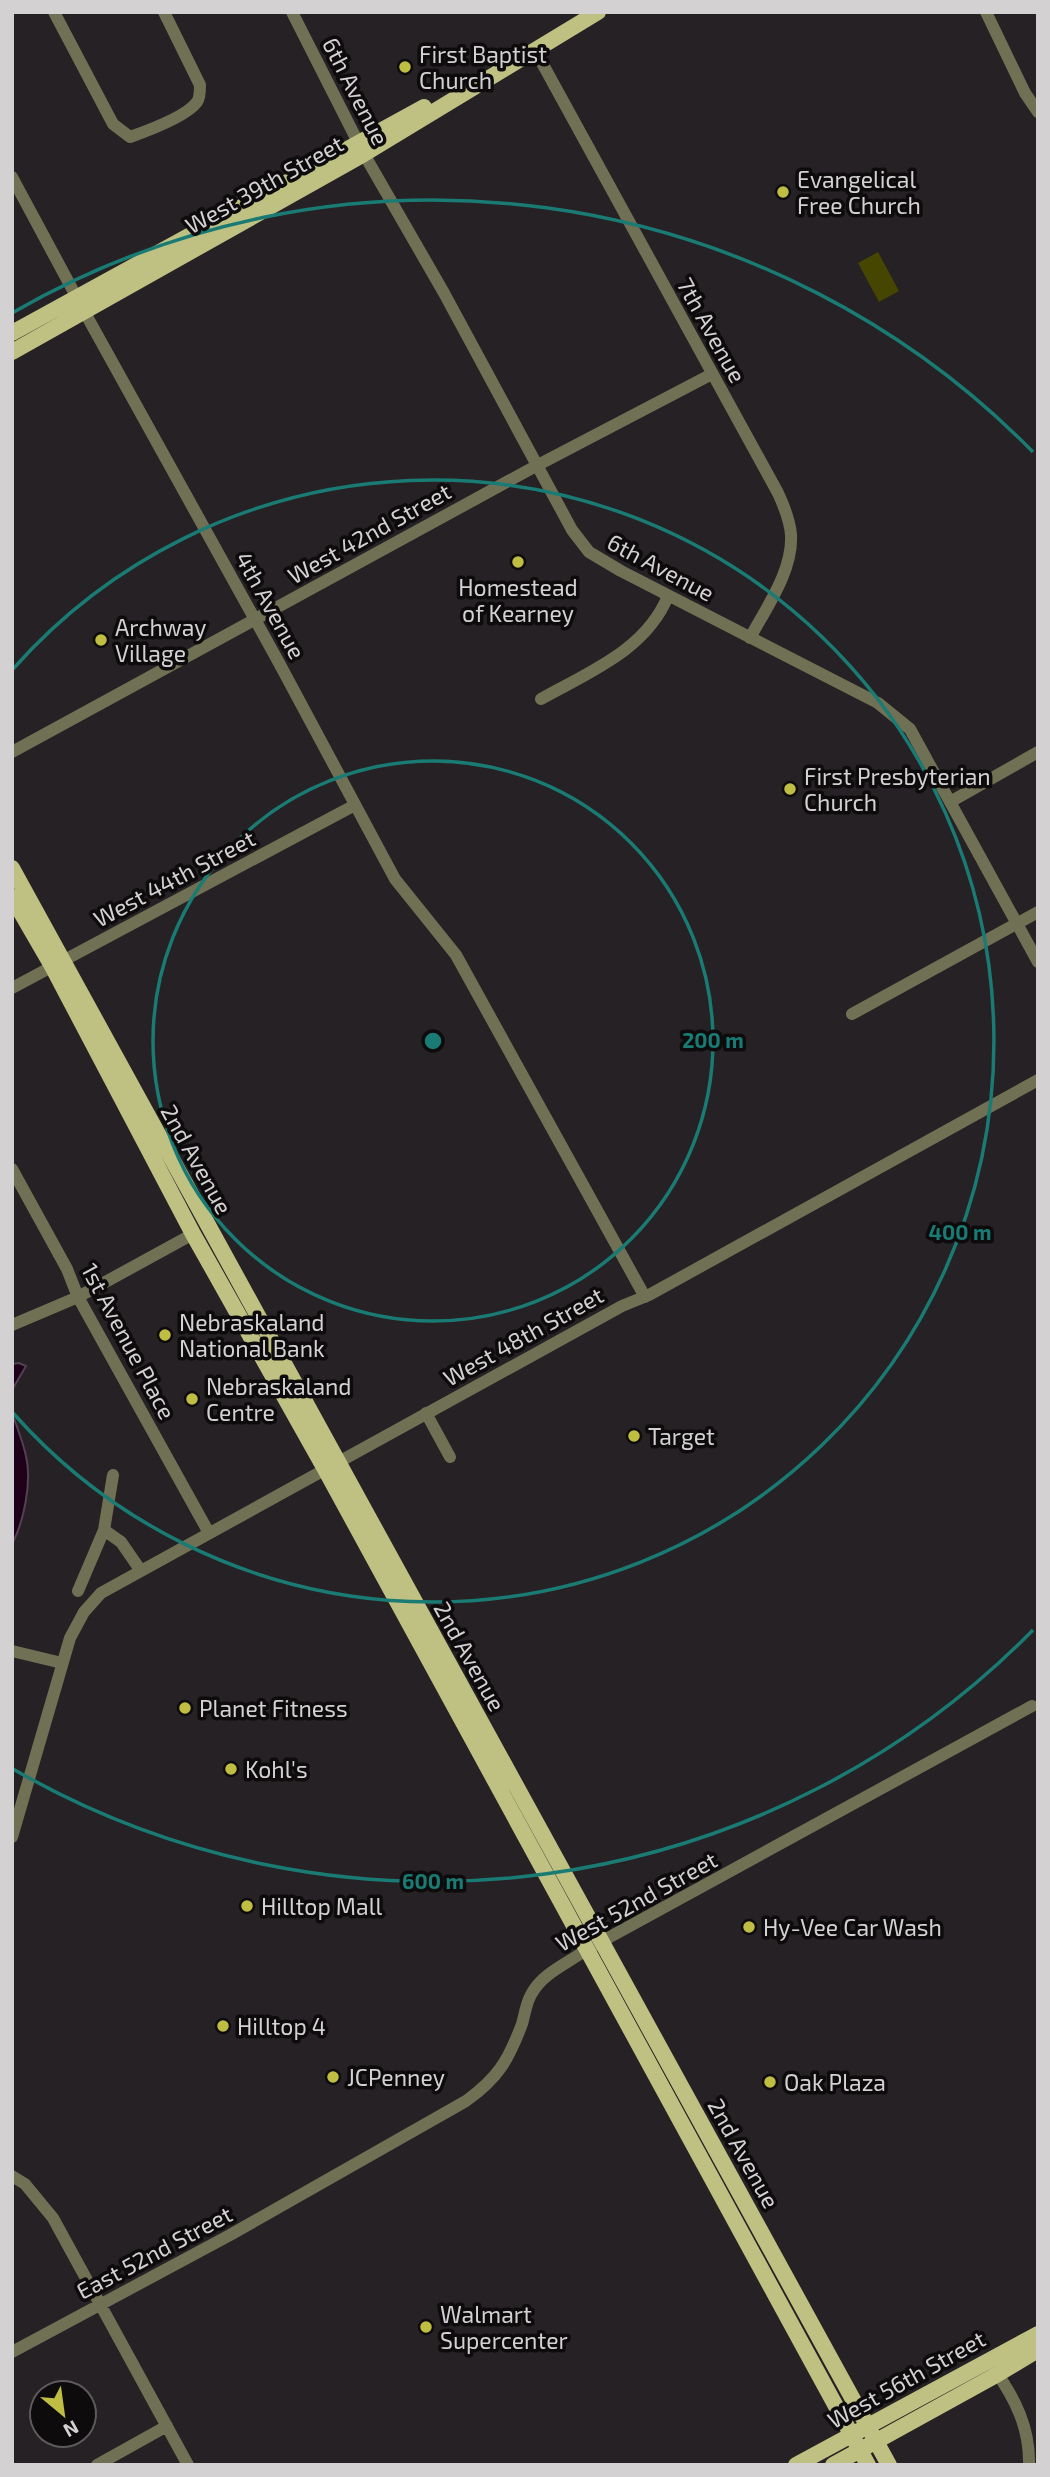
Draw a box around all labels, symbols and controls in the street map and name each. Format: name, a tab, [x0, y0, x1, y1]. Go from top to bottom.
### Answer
street label: 6th Avenue	[317, 33, 395, 149]
place label: First Baptist Church	[419, 40, 547, 94]
marker: First Baptist Church	[397, 59, 413, 75]
street label: West 39th Street	[180, 129, 348, 239]
place label: Evangelical Free Church	[797, 165, 921, 219]
marker: Evangelical Free Church	[775, 184, 791, 200]
street label: 7th Avenue	[672, 273, 752, 387]
street label: West 42nd Street	[283, 477, 456, 589]
street label: 6th Avenue	[603, 527, 719, 607]
street label: 4th Avenue	[230, 547, 312, 663]
marker: Homestead of Kearney	[510, 554, 526, 570]
place label: Homestead of Kearney	[458, 573, 578, 627]
place label: Archway Village	[115, 613, 207, 667]
marker: Archway Village	[93, 632, 109, 648]
place label: First Presbyterian Church	[804, 762, 991, 816]
marker: First Presbyterian Church	[782, 781, 798, 797]
street label: West 44th Street	[89, 824, 260, 932]
text: 200 m	[682, 1027, 744, 1052]
centre of rings	[421, 1029, 445, 1053]
street label: 2nd Avenue	[155, 1099, 239, 1219]
text: 400 m	[929, 1219, 991, 1244]
street label: 1st Avenue Place	[76, 1258, 182, 1424]
street label: West 48th Street	[438, 1280, 608, 1392]
place label: Nebraskaland National Bank	[179, 1308, 325, 1362]
marker: Nebraskaland National Bank	[157, 1327, 173, 1343]
place label: Nebraskaland Centre	[206, 1372, 352, 1426]
marker: Nebraskaland Centre	[184, 1391, 200, 1407]
place label: Target	[648, 1422, 715, 1450]
marker: Target	[626, 1428, 642, 1444]
street label: 2nd Avenue	[428, 1596, 512, 1716]
place label: Planet Fitness	[199, 1694, 348, 1722]
marker: Planet Fitness	[177, 1700, 193, 1716]
place label: Kohl's	[245, 1755, 308, 1783]
marker: Kohl's	[223, 1761, 239, 1777]
street label: West 52nd Street	[550, 1845, 722, 1957]
text: 600 m	[402, 1868, 464, 1893]
place label: Hilltop Mall	[261, 1892, 382, 1920]
marker: Hilltop Mall	[239, 1898, 255, 1914]
place label: Hy-Vee Car Wash	[763, 1913, 942, 1941]
marker: Hy-Vee Car Wash	[741, 1919, 757, 1935]
place label: Hilltop 4	[237, 2012, 326, 2040]
marker: Hilltop 4	[215, 2018, 231, 2034]
place label: JCPenney	[347, 2063, 445, 2091]
place label: Oak Plaza	[784, 2068, 886, 2096]
marker: JCPenney	[325, 2069, 341, 2085]
marker: Oak Plaza	[762, 2074, 778, 2090]
street label: 2nd Avenue	[702, 2093, 786, 2213]
street label: East 52nd Street	[72, 2199, 237, 2305]
place label: Walmart Supercenter	[440, 2300, 568, 2354]
marker: Walmart Supercenter	[418, 2319, 434, 2335]
street label: West 56th Street	[822, 2324, 990, 2434]
north arrow	[28, 2379, 98, 2449]
text: N	[60, 2416, 83, 2443]

